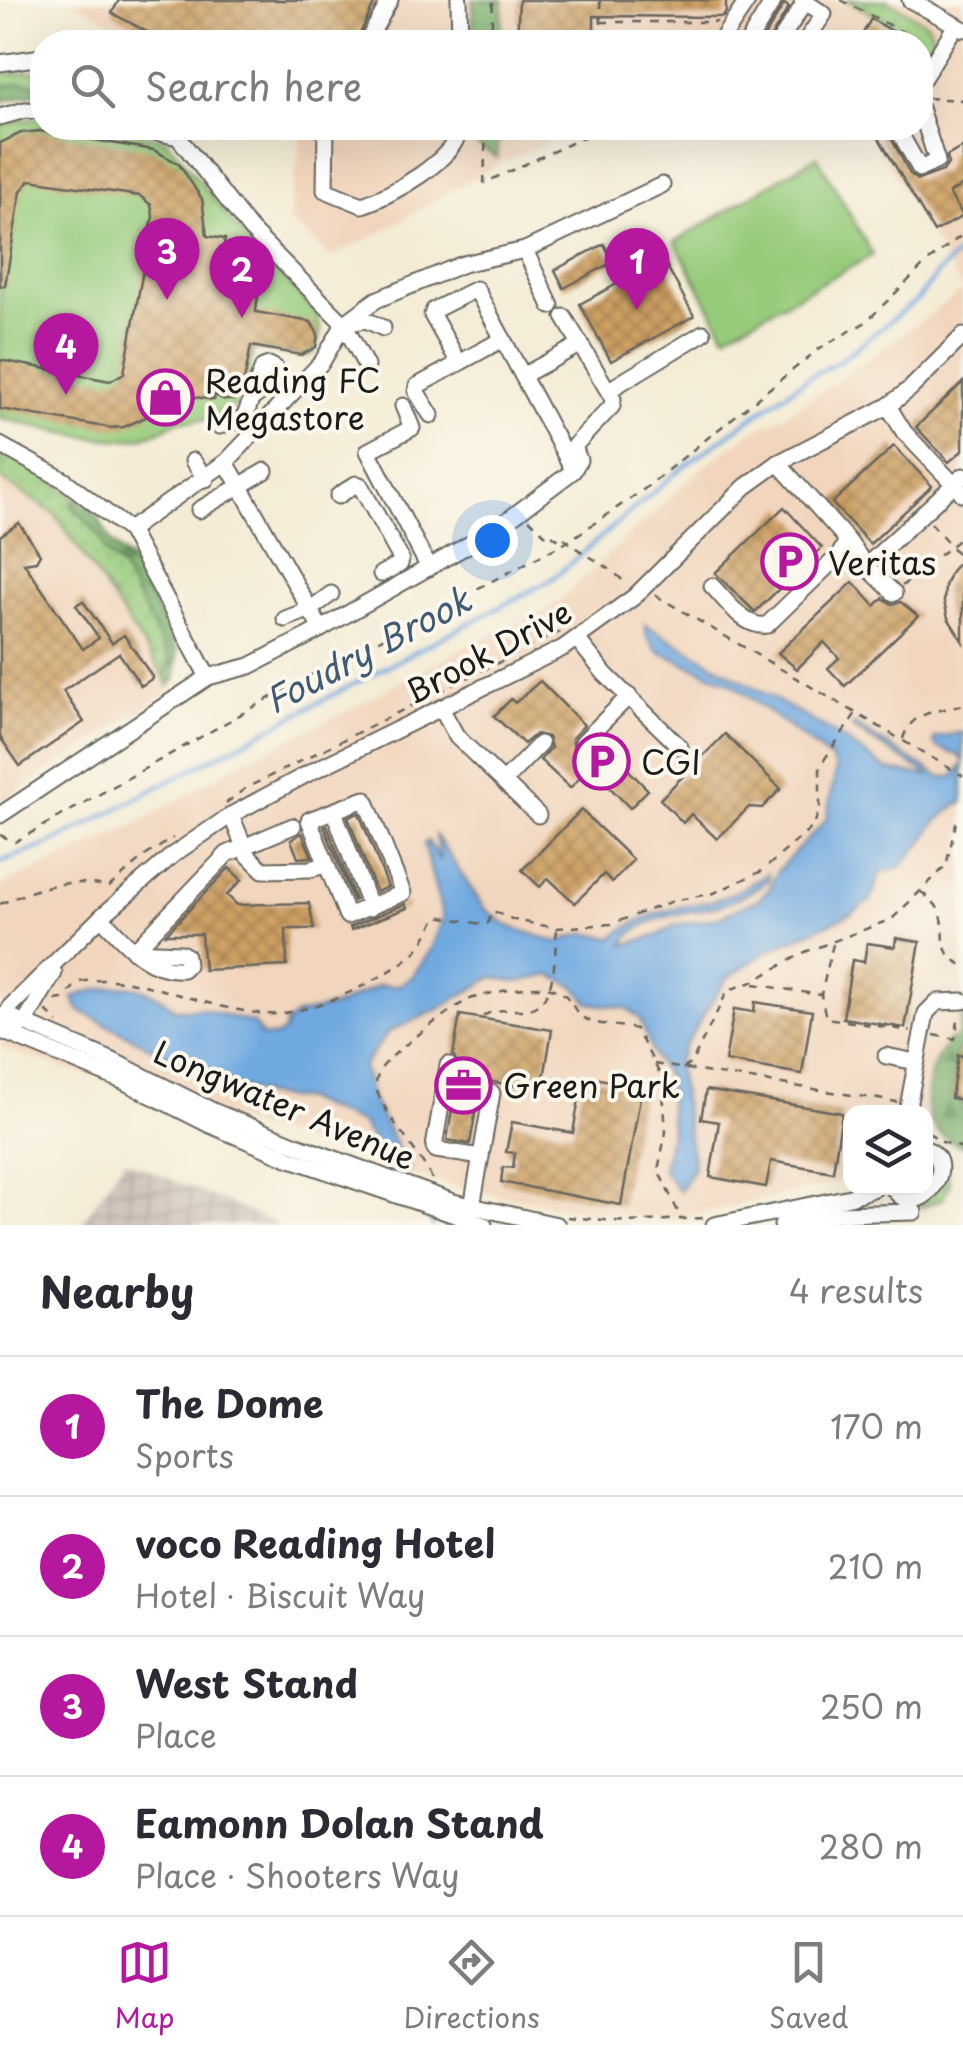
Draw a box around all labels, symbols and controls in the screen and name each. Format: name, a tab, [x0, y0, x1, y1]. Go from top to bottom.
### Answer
search box	[30, 30, 933, 140]
text: Search here	[145, 57, 362, 114]
icon: search	[65, 58, 120, 113]
pin: 3	[134, 218, 200, 300]
pin: 1	[604, 228, 670, 310]
pin: 2	[210, 236, 274, 318]
pin: 4	[34, 312, 98, 395]
place label: Reading FC Megastore	[205, 356, 381, 441]
shop icon: Reading FC Megastore	[136, 368, 196, 428]
your location	[467, 515, 518, 566]
parking icon: Veritas	[759, 532, 819, 592]
place label: Veritas	[828, 538, 936, 586]
water label: Foudry Brook	[254, 571, 481, 726]
street label: Brook Drive	[396, 587, 580, 715]
parking icon: CGI	[572, 732, 632, 792]
place label: CGI	[641, 738, 701, 786]
street label: Longwater Avenue	[147, 1027, 423, 1181]
office icon: Green Park	[434, 1055, 494, 1115]
place label: Green Park	[503, 1061, 680, 1109]
map controls	[843, 1105, 933, 1195]
button: layers	[843, 1105, 933, 1195]
text: Nearby	[40, 1259, 194, 1322]
text: 4 results	[789, 1266, 923, 1314]
text: The Dome	[135, 1374, 324, 1431]
text: 1	[65, 1402, 80, 1450]
text: 170 m	[830, 1402, 923, 1450]
text: Sports	[135, 1431, 234, 1479]
text: voco Reading Hotel	[135, 1514, 495, 1571]
text: 2	[61, 1542, 84, 1590]
text: 210 m	[828, 1542, 923, 1590]
text: Hotel · Biscuit Way	[135, 1571, 425, 1619]
text: West Stand	[135, 1654, 358, 1711]
text: 3	[62, 1682, 83, 1730]
text: 250 m	[820, 1682, 923, 1730]
text: Place	[135, 1711, 217, 1759]
text: Eamonn Dolan Stand	[135, 1794, 544, 1851]
text: 4	[62, 1822, 83, 1870]
text: 280 m	[819, 1822, 923, 1870]
text: Place · Shooters Way	[135, 1851, 460, 1899]
tab: Map	[115, 1935, 174, 2038]
tab: Directions	[404, 1935, 540, 2038]
tab: Saved	[769, 1935, 848, 2038]

